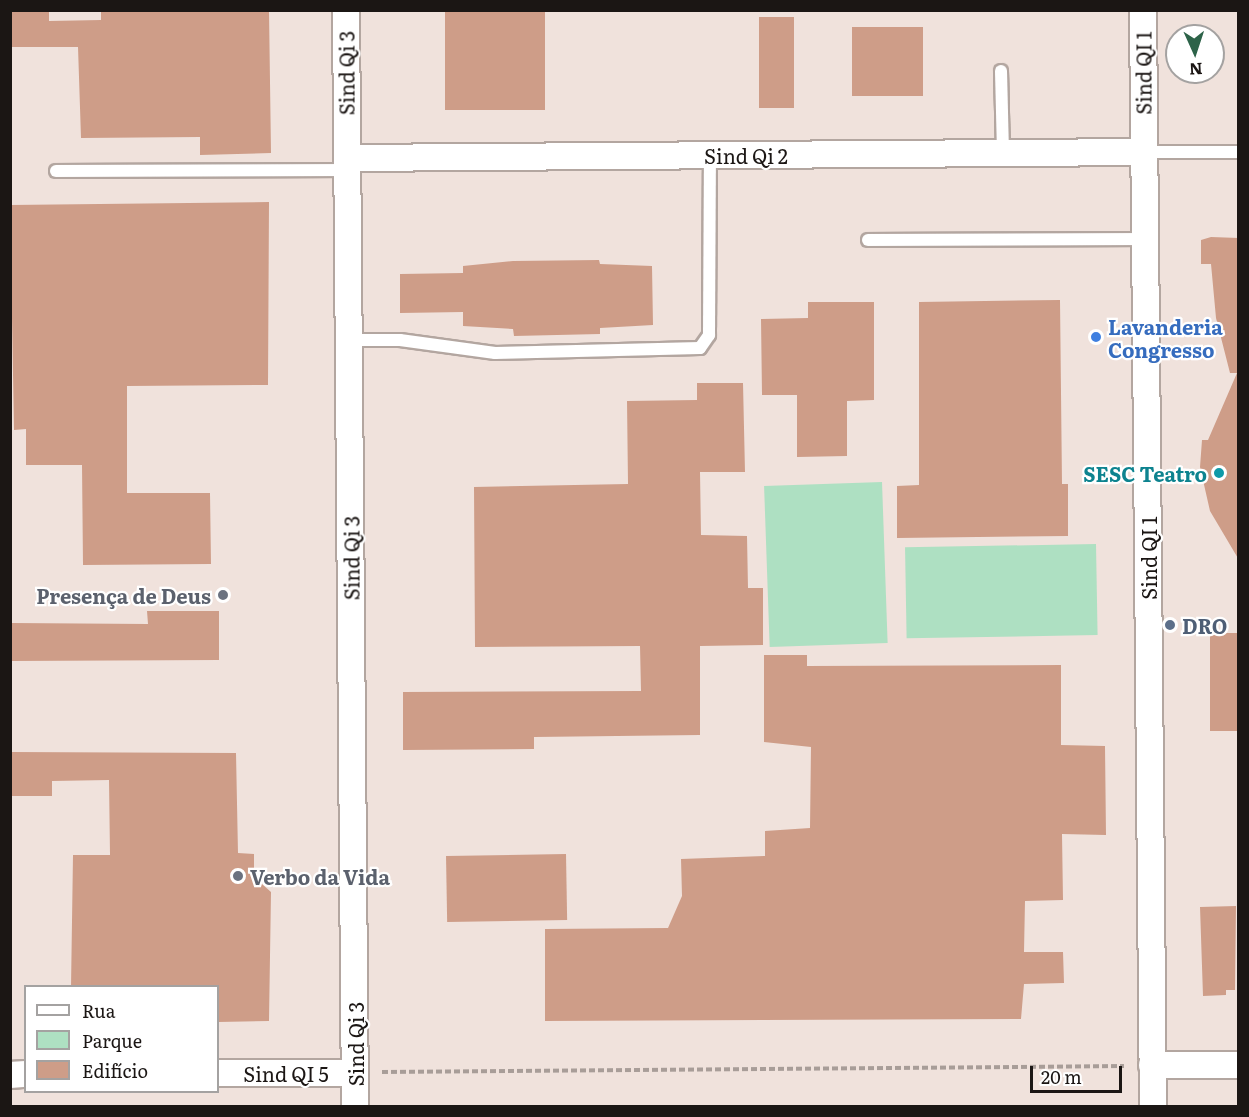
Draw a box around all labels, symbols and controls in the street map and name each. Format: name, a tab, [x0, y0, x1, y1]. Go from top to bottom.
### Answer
north arrow	[1165, 24, 1225, 84]
street label: Sind Qi 3	[334, 31, 358, 115]
street label: Sind QI 1	[1131, 31, 1155, 115]
text: N	[1188, 58, 1203, 82]
street label: Sind Qi 2	[704, 143, 788, 167]
place label: Lavanderia Congresso	[1108, 314, 1223, 361]
marker: Lavanderia Congresso	[1089, 330, 1103, 344]
place label: SESC Teatro	[1083, 461, 1207, 485]
marker: SESC Teatro	[1212, 466, 1226, 480]
street label: Sind Qi 3	[339, 516, 363, 600]
street label: Sind QI 1	[1136, 516, 1160, 600]
place label: Presença de Deus	[36, 583, 211, 607]
marker: Presença de Deus	[216, 588, 230, 602]
place label: DRO	[1182, 613, 1227, 637]
marker: DRO	[1163, 618, 1177, 632]
place label: Verbo da Vida	[250, 864, 390, 888]
marker: Verbo da Vida	[231, 869, 245, 883]
legend	[24, 985, 219, 1093]
text: Rua	[82, 997, 115, 1024]
street label: Sind Qi 3	[343, 1002, 367, 1086]
text: Parque	[82, 1027, 142, 1054]
scale bar	[1033, 1054, 1124, 1092]
text: Edifício	[82, 1057, 148, 1084]
street label: Sind QI 5	[243, 1061, 329, 1085]
text: 20 m	[1041, 1063, 1082, 1090]

